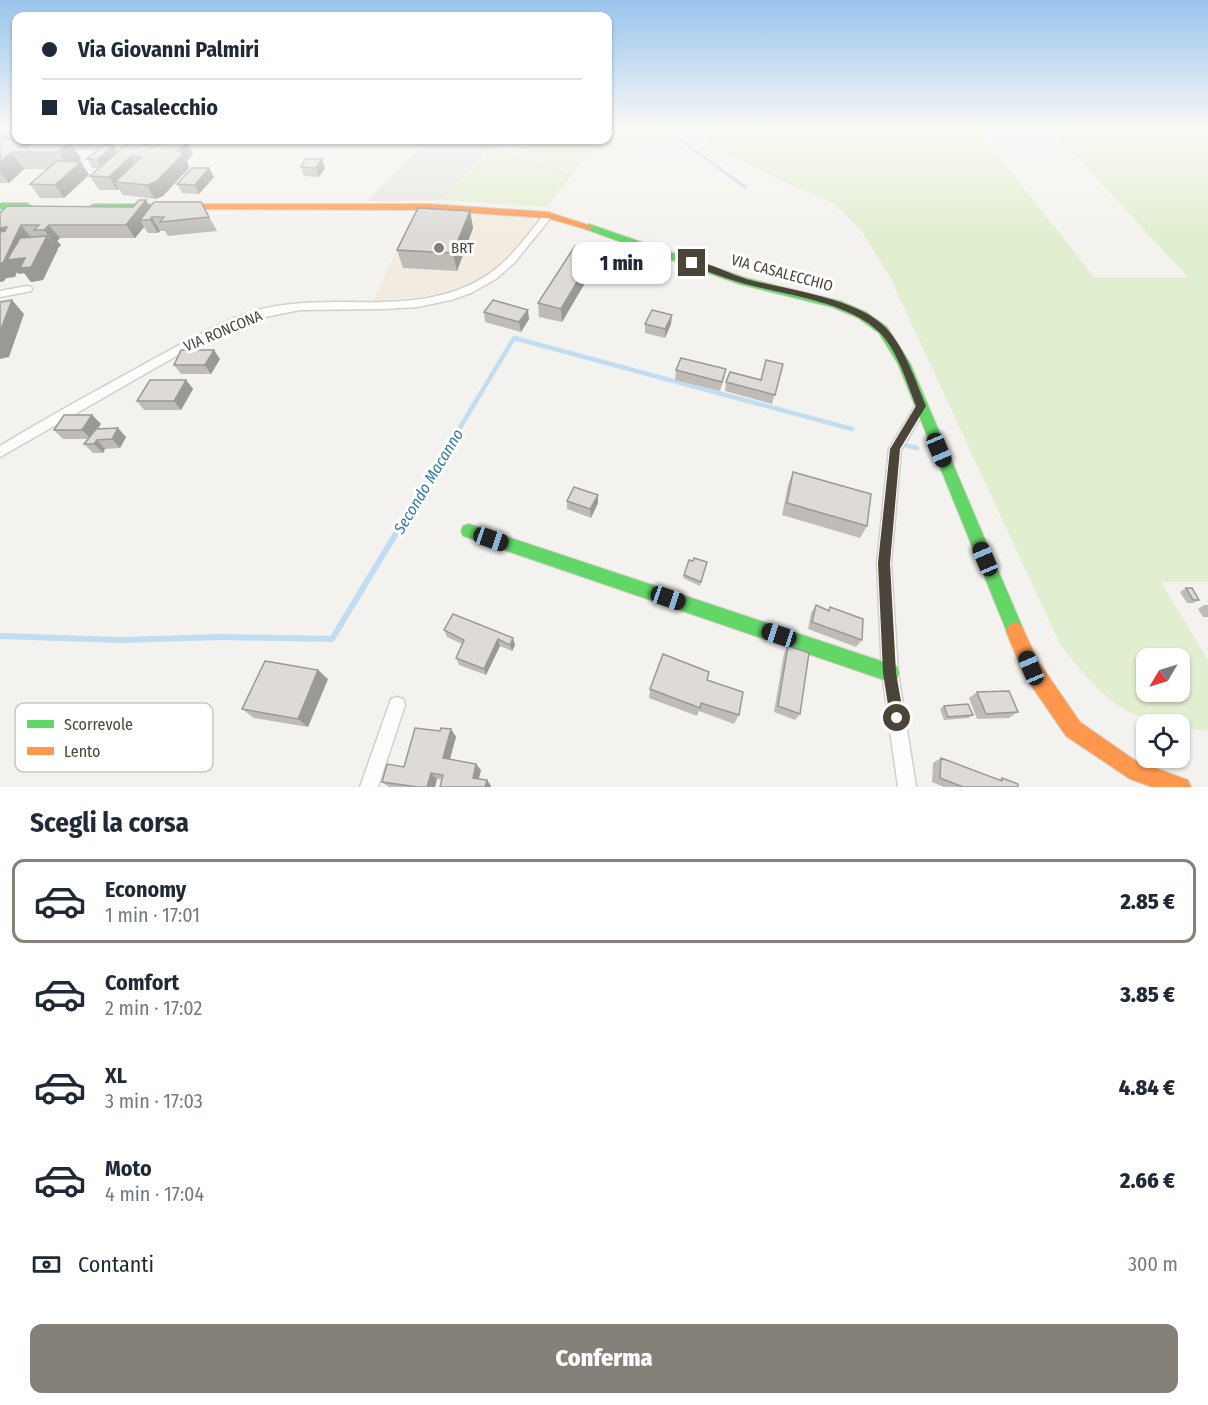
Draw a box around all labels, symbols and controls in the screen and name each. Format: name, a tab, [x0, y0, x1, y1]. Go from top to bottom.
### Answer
text: Via Giovanni Palmiri	[78, 36, 259, 63]
text: Via Casalecchio	[78, 94, 218, 121]
place label: BRT	[451, 239, 474, 257]
marker: BRT	[432, 241, 446, 255]
callout: 1 min	[572, 242, 671, 284]
route end	[678, 249, 705, 276]
text: 1 min	[600, 251, 643, 275]
street label: VIA CASALECCHIO	[729, 251, 835, 295]
street label: VIA RONCONA	[181, 306, 265, 356]
water label: Secondo Macanno	[389, 425, 467, 538]
car	[924, 430, 954, 470]
car	[471, 525, 511, 553]
car	[970, 539, 1000, 579]
car	[648, 584, 688, 612]
car	[759, 621, 799, 649]
car	[1016, 648, 1046, 688]
north arrow	[1136, 648, 1190, 702]
map controls	[1136, 648, 1190, 768]
legend	[15, 703, 213, 772]
route start	[883, 704, 910, 731]
button: locate	[1136, 714, 1190, 768]
text: Scorrevole	[64, 715, 133, 734]
text: Lento	[64, 742, 100, 761]
text: Scegli la corsa	[30, 807, 189, 839]
icon: car	[33, 874, 87, 928]
text: Economy	[105, 876, 186, 903]
text: 2.85 €	[1120, 888, 1175, 915]
text: 1 min · 17:01	[105, 903, 200, 927]
icon: car	[33, 967, 87, 1021]
text: Comfort	[105, 969, 179, 996]
text: 3.85 €	[1120, 981, 1175, 1008]
text: 2 min · 17:02	[105, 996, 202, 1020]
icon: car	[33, 1060, 87, 1114]
text: XL	[105, 1062, 127, 1089]
text: 4.84 €	[1119, 1074, 1175, 1101]
text: 3 min · 17:03	[105, 1089, 203, 1113]
icon: car	[33, 1153, 87, 1207]
text: Moto	[105, 1155, 152, 1182]
text: 2.66 €	[1120, 1167, 1175, 1194]
text: 4 min · 17:04	[105, 1182, 204, 1206]
icon: cash	[30, 1248, 63, 1281]
text: Contanti	[78, 1251, 154, 1278]
text: 300 m	[1128, 1252, 1178, 1276]
button: Conferma	[30, 1324, 1178, 1393]

